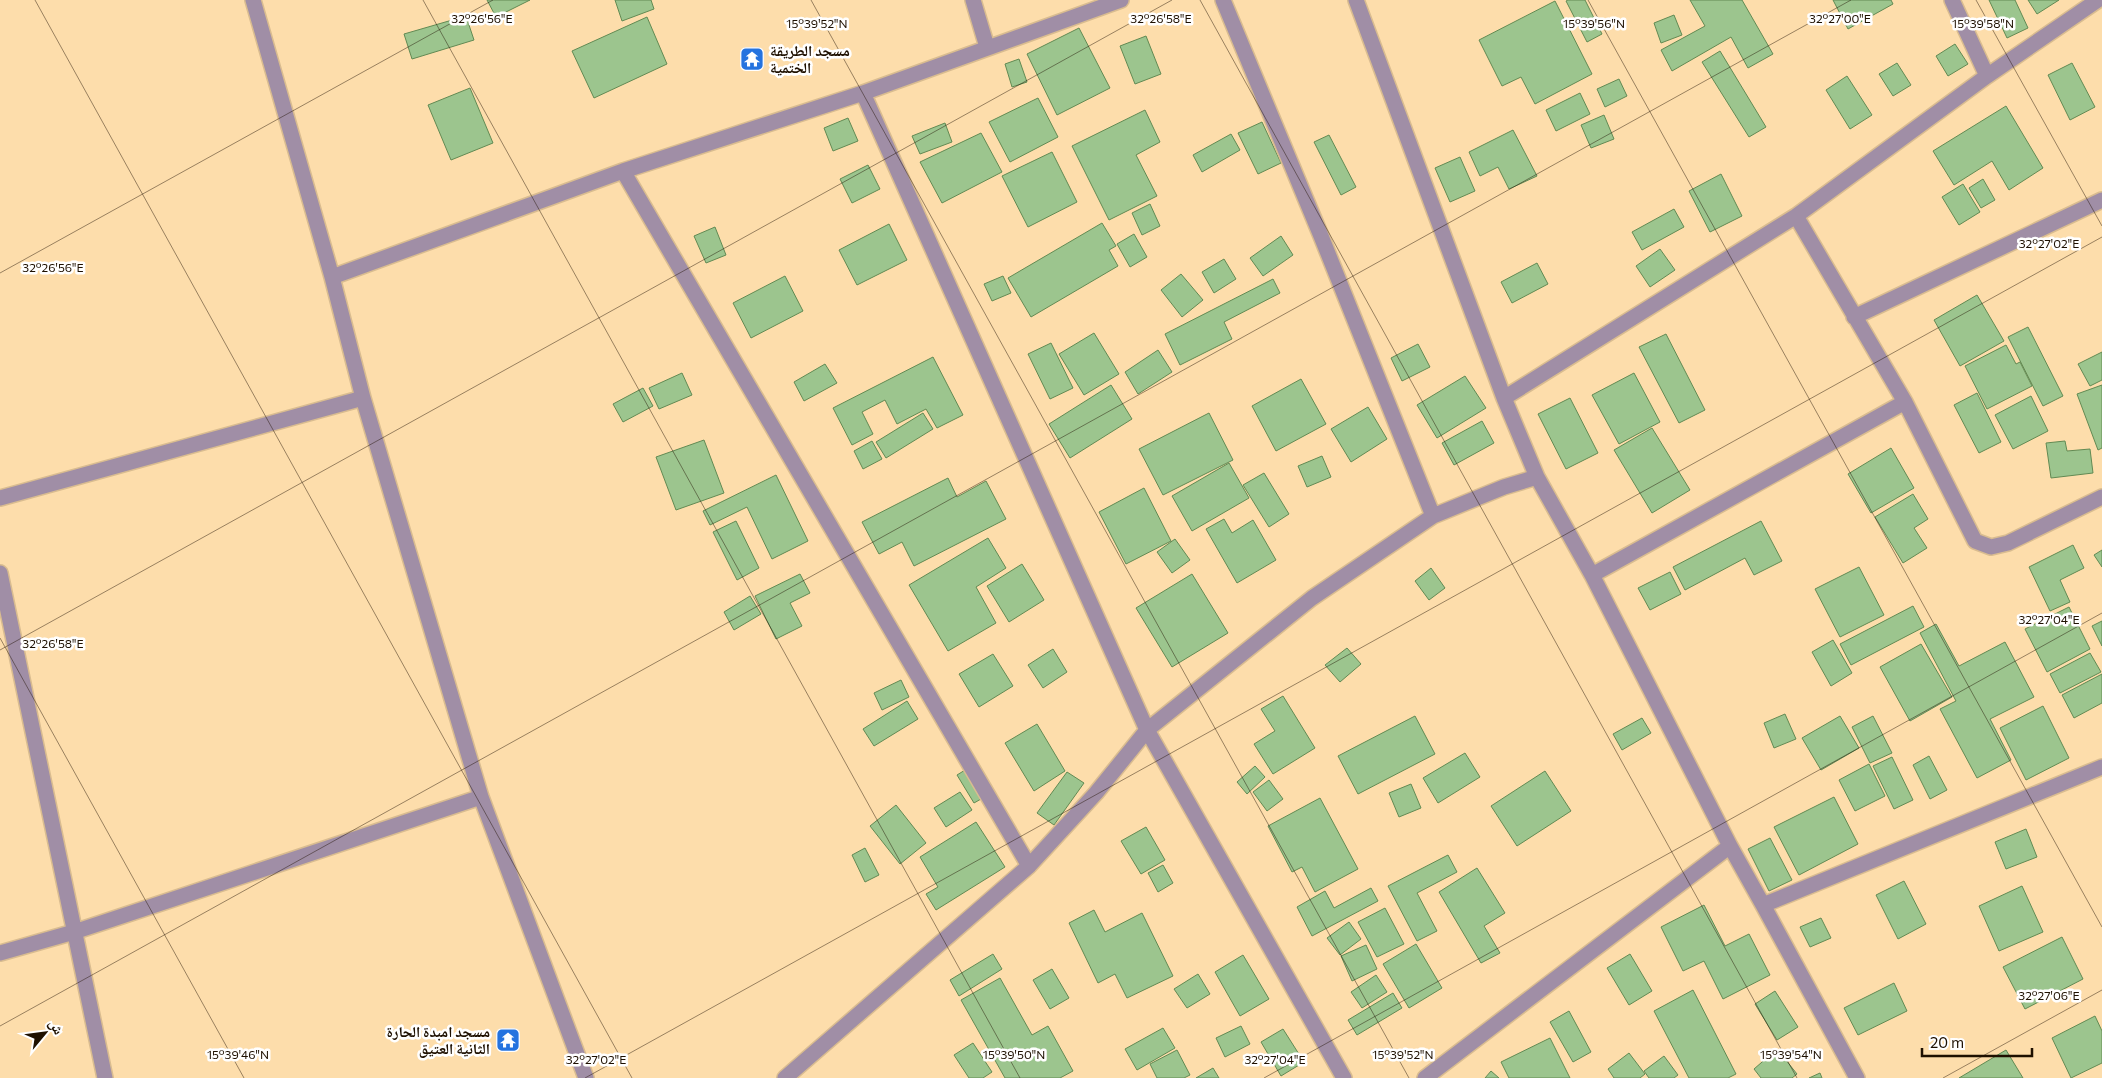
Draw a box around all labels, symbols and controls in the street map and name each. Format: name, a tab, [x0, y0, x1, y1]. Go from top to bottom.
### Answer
text: 32°26'56"E	[451, 11, 513, 25]
text: 32°26'58"E	[1130, 11, 1192, 25]
text: 32°27'00"E	[1809, 11, 1871, 25]
text: 15°39'52"N	[786, 16, 848, 30]
text: 15°39'56"N	[1563, 16, 1625, 30]
text: 15°39'58"N	[1952, 16, 2014, 30]
place label: مسجد الطريقة الختمية	[770, 41, 850, 76]
temple icon: مسجد الطريقة الختمية	[739, 46, 765, 72]
text: 32°27'02"E	[2019, 236, 2079, 250]
text: 32°26'56"E	[22, 260, 84, 274]
text: 32°27'04"E	[2018, 612, 2080, 626]
text: 32°26'58"E	[22, 636, 84, 650]
text: 32°27'06"E	[2018, 988, 2080, 1002]
north arrow	[20, 1008, 70, 1058]
text: ش	[45, 1016, 68, 1038]
place label: مسجد امبدة الحارة الثانية العتيق	[386, 1022, 490, 1058]
scale bar	[1922, 1026, 2032, 1058]
temple icon: مسجد امبدة الحارة الثانية العتيق	[495, 1027, 521, 1053]
text: 20 m	[1930, 1033, 1964, 1051]
text: 15°39'46"N	[207, 1047, 269, 1061]
text: 15°39'50"N	[983, 1047, 1045, 1061]
text: 15°39'52"N	[1372, 1047, 1434, 1061]
text: 15°39'54"N	[1760, 1047, 1822, 1061]
text: 32°27'02"E	[566, 1052, 626, 1066]
text: 32°27'04"E	[1244, 1052, 1306, 1066]

